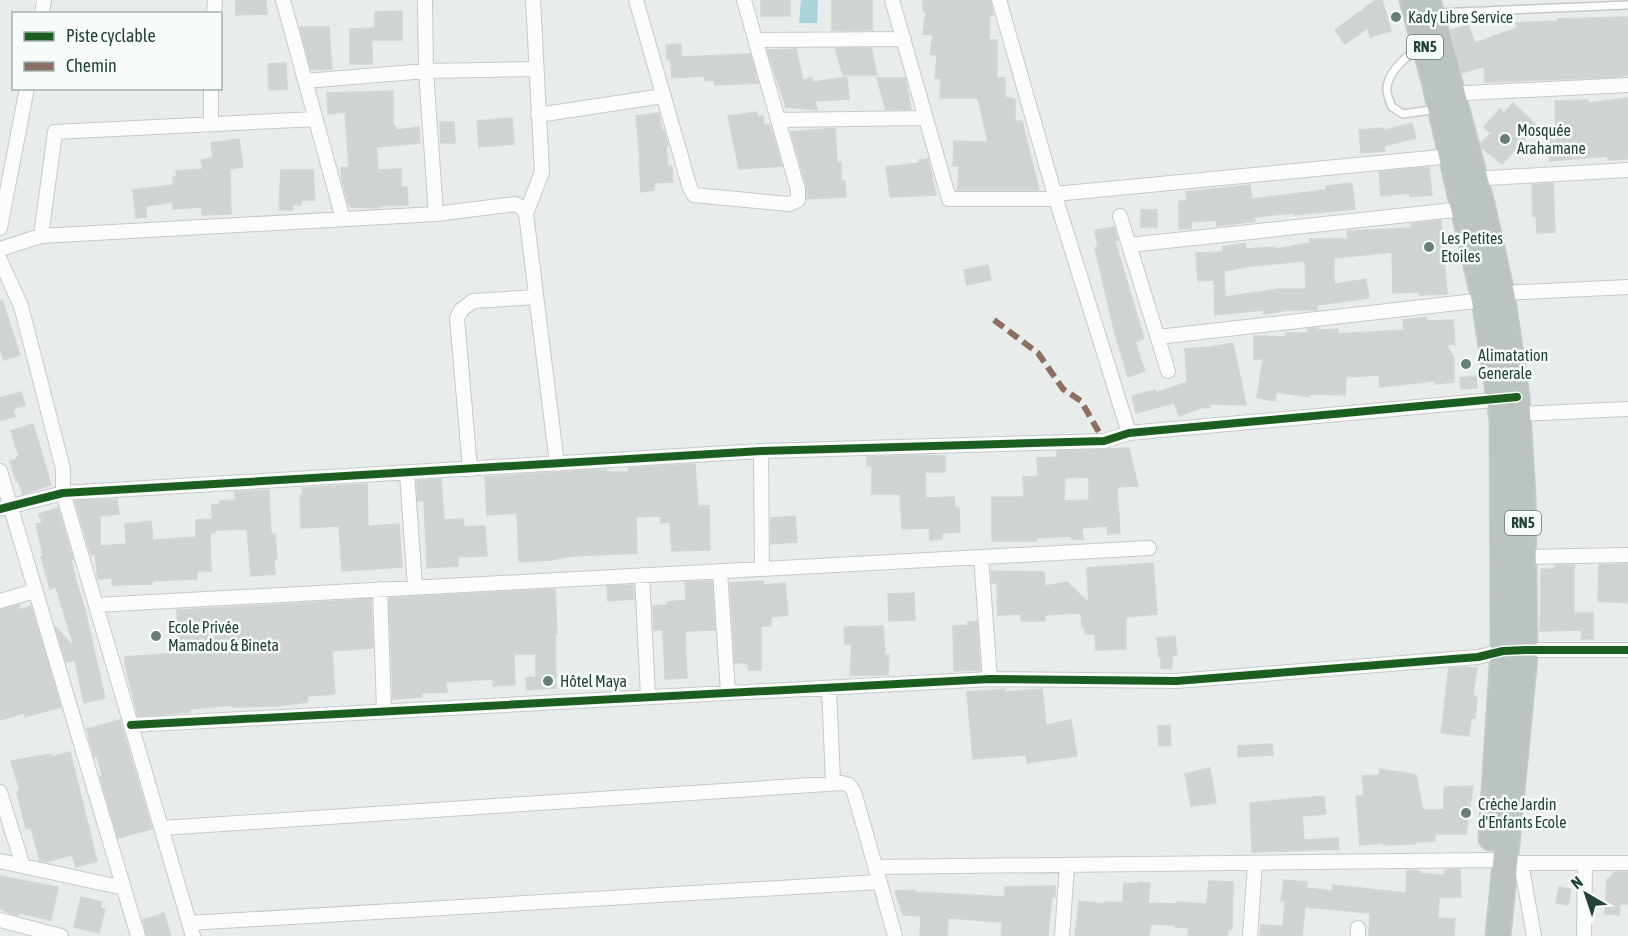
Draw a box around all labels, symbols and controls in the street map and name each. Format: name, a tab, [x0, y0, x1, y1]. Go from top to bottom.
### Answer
place label: Kady Libre Service	[1408, 8, 1513, 27]
marker: Kady Libre Service	[1389, 10, 1403, 24]
legend	[12, 12, 222, 90]
text: Piste cyclable	[66, 25, 156, 46]
road number: RN5	[1407, 35, 1443, 59]
text: Chemin	[66, 55, 117, 76]
place label: Mosquée Arahamane	[1517, 121, 1586, 157]
marker: Mosquée Arahamane	[1498, 132, 1512, 146]
place label: Les Petites Etoiles	[1441, 229, 1503, 265]
marker: Les Petites Etoiles	[1422, 240, 1436, 254]
place label: Alimatation Generale	[1478, 346, 1548, 382]
marker: Alimatation Generale	[1459, 357, 1473, 371]
road number: RN5	[1505, 511, 1541, 535]
place label: Ecole Privée Mamadou & Bineta	[168, 618, 279, 654]
marker: Ecole Privée Mamadou & Bineta	[149, 629, 163, 643]
place label: Hôtel Maya	[560, 672, 627, 691]
marker: Hôtel Maya	[541, 674, 555, 688]
place label: Crèche Jardin d'Enfants Ecole	[1478, 795, 1566, 831]
marker: Crèche Jardin d'Enfants Ecole	[1459, 806, 1473, 820]
north arrow	[1556, 864, 1616, 924]
text: N	[1567, 872, 1586, 892]

